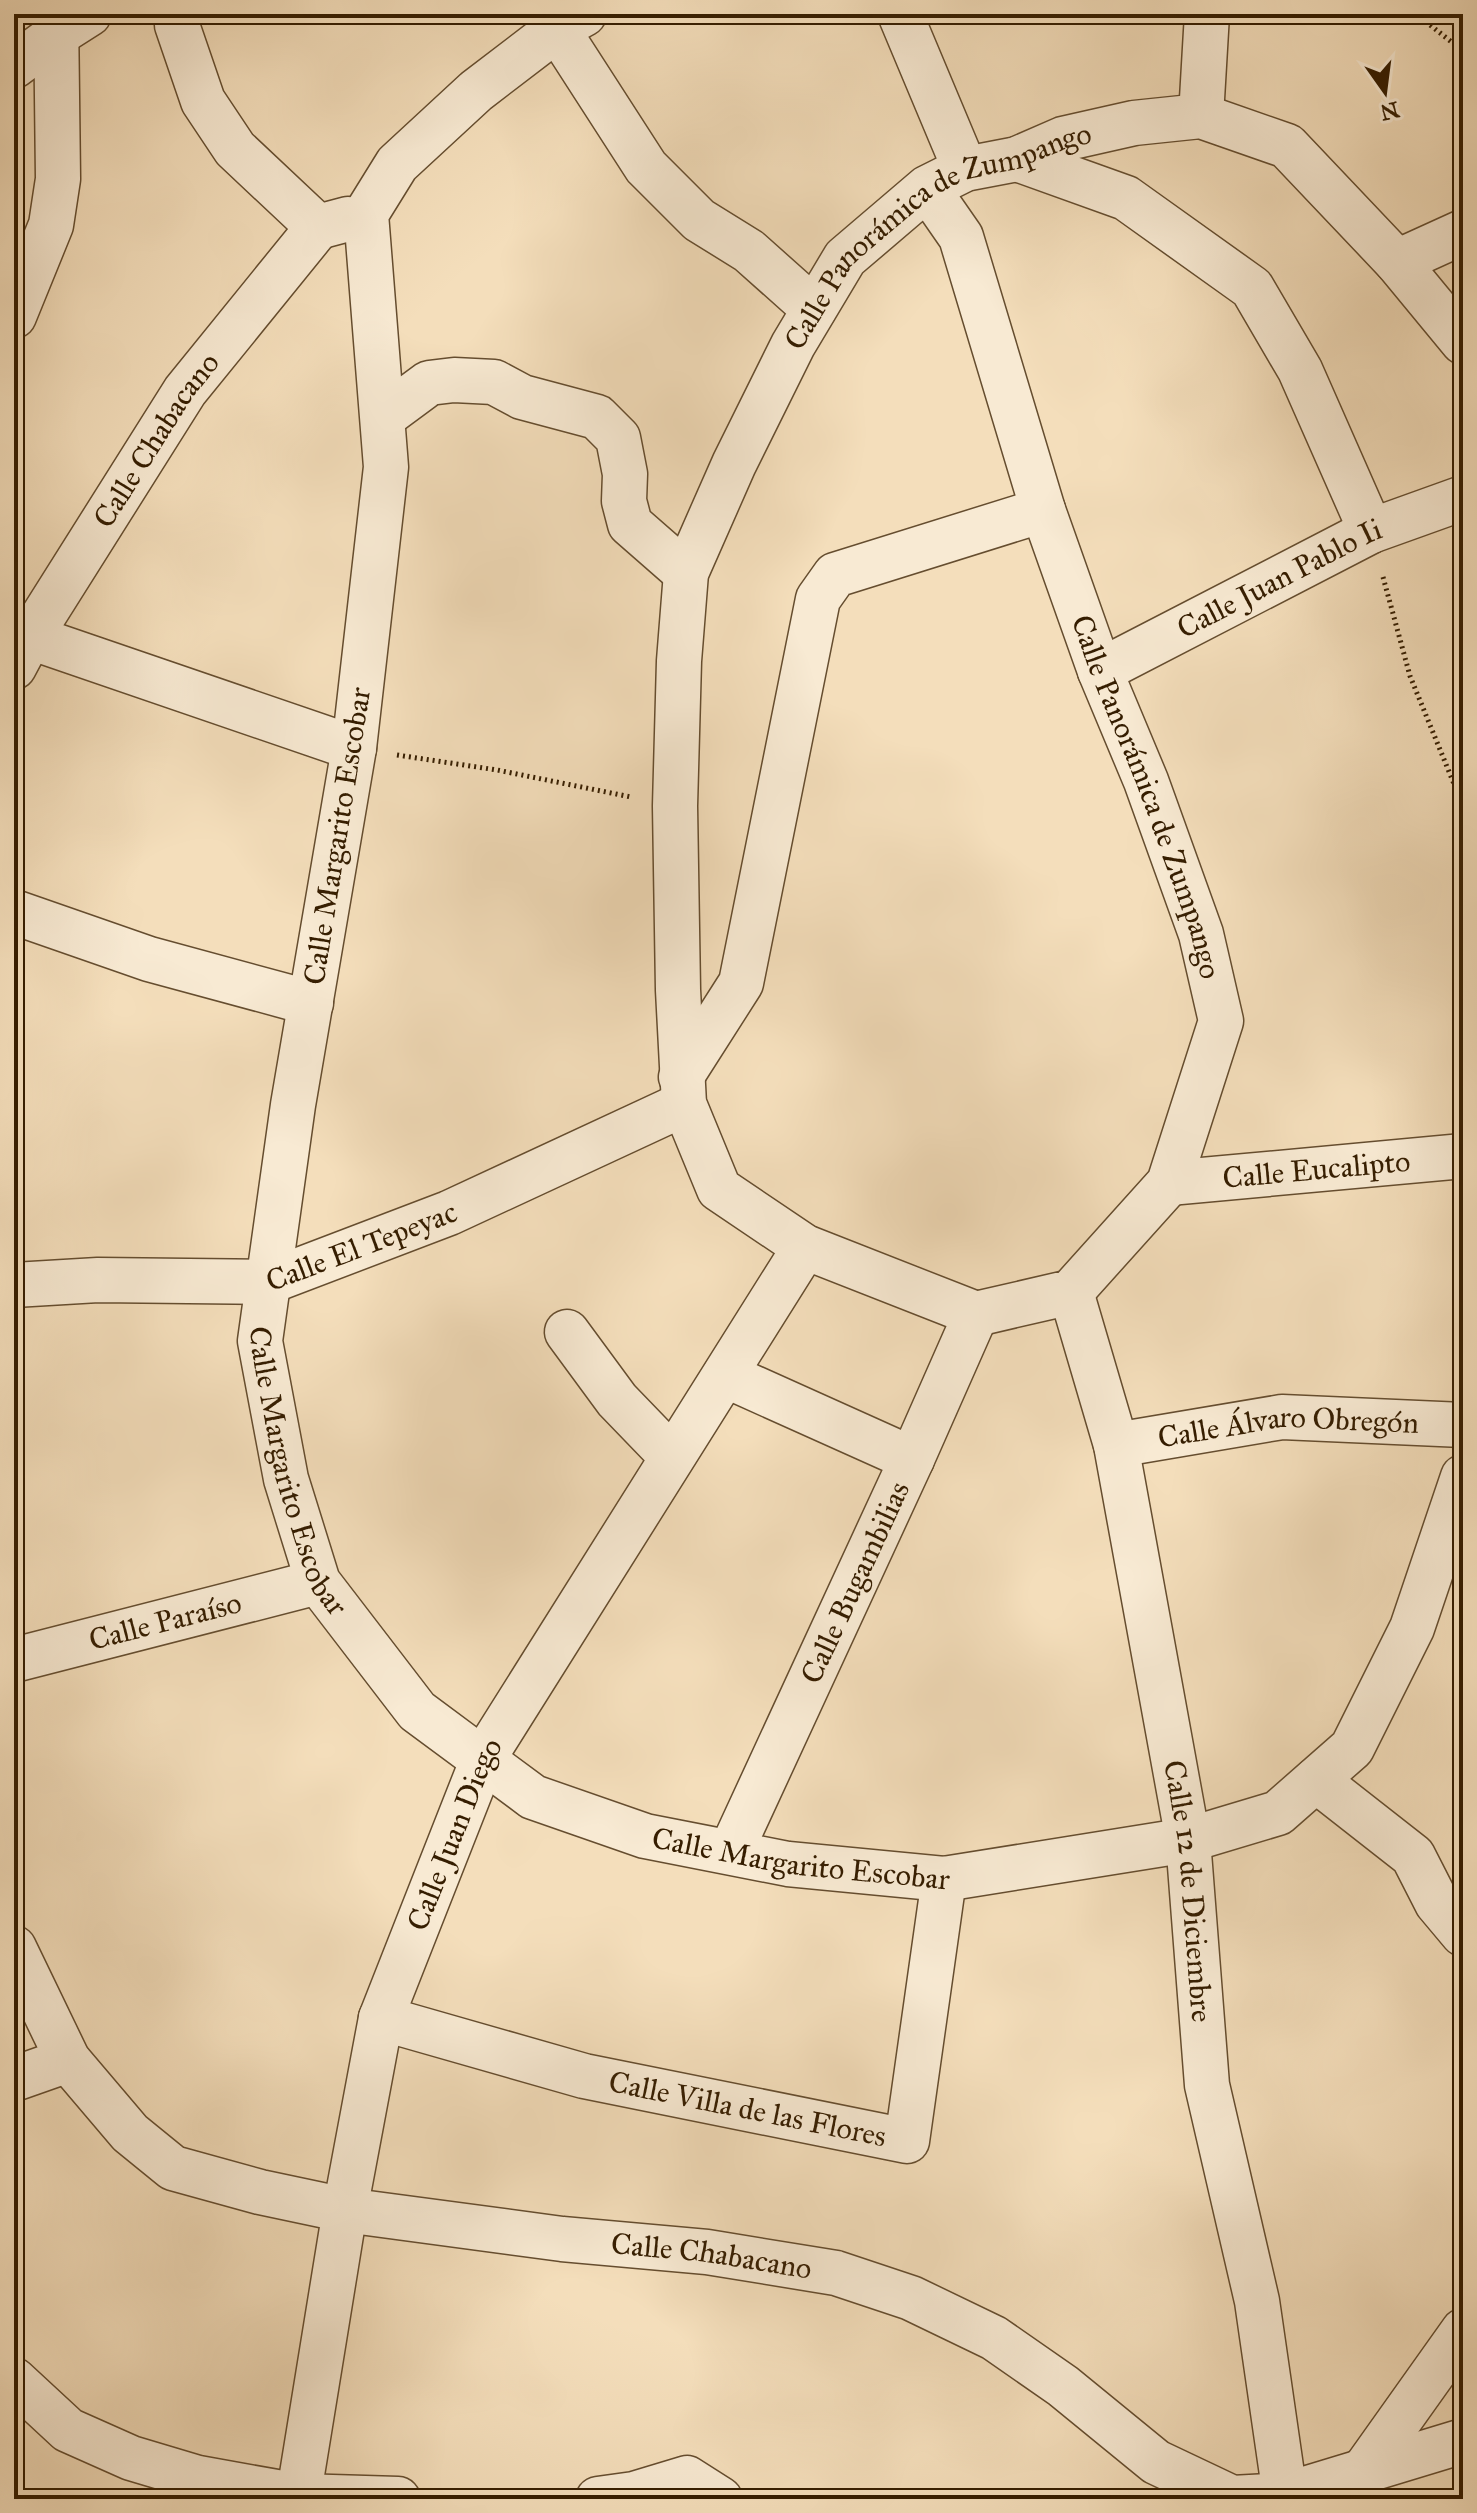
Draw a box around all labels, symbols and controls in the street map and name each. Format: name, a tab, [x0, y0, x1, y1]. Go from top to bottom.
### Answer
north arrow	[1345, 52, 1425, 132]
text: N	[1377, 96, 1402, 126]
street label: Calle Panorámica de Zumpango	[776, 115, 1095, 356]
street label: Calle Chabacano	[86, 345, 227, 534]
street label: Calle Juan Pablo Ii	[1171, 511, 1386, 646]
street label: Calle Panorámica de Zumpango	[1064, 610, 1229, 982]
street label: Calle Margarito Escobar	[296, 684, 378, 987]
street label: Calle Eucalipto	[1221, 1143, 1412, 1196]
street label: Calle El Tepeyac	[261, 1194, 463, 1299]
street label: Calle Margarito Escobar	[241, 1324, 356, 1623]
street label: Calle Álvaro Obregón	[1155, 1399, 1420, 1456]
street label: Calle Bugambilias	[793, 1476, 917, 1689]
street label: Calle Paraíso	[85, 1584, 245, 1658]
street label: Calle Juan Diego	[399, 1731, 510, 1936]
street label: Calle 12 de Diciembre	[1156, 1757, 1220, 2024]
street label: Calle Margarito Escobar	[649, 1820, 952, 1898]
street label: Calle Villa de las Flores	[606, 2063, 890, 2154]
street label: Calle Chabacano	[609, 2225, 814, 2287]

